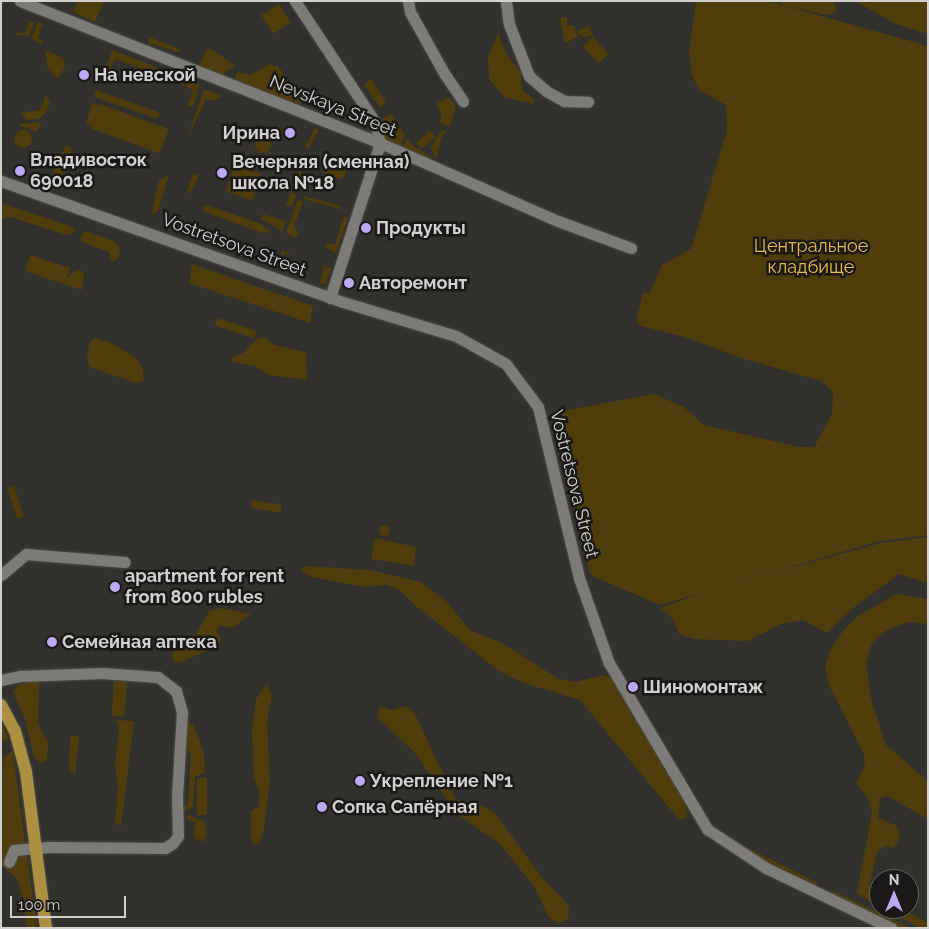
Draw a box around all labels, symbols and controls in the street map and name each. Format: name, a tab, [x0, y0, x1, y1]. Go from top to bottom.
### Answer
place label: На невской	[94, 64, 196, 86]
marker: На невской	[78, 69, 90, 81]
street label: Nevskaya Street	[266, 71, 400, 141]
place label: Ирина	[223, 122, 280, 144]
marker: Ирина	[284, 127, 296, 139]
place label: Владивосток 690018	[30, 150, 147, 192]
place label: Вечерняя (сменная) школа №18	[232, 152, 409, 194]
marker: Владивосток 690018	[14, 165, 26, 177]
marker: Вечерняя (сменная) школа №18	[216, 167, 228, 179]
street label: Vostretsova Street	[159, 209, 309, 281]
place label: Продукты	[376, 217, 466, 239]
marker: Продукты	[360, 222, 372, 234]
park label: Центральное кладбище	[754, 236, 868, 278]
place label: Авторемонт	[359, 272, 467, 294]
marker: Авторемонт	[343, 277, 355, 289]
street label: Vostretsova Street	[545, 408, 603, 560]
place label: apartment for rent from 800 rubles	[125, 566, 285, 608]
marker: apartment for rent from 800 rubles	[109, 581, 121, 593]
place label: Семейная аптека	[62, 631, 217, 653]
marker: Семейная аптека	[46, 636, 58, 648]
place label: Шиномонтаж	[643, 676, 763, 698]
marker: Шиномонтаж	[627, 681, 639, 693]
place label: Укрепление №1	[370, 770, 513, 792]
marker: Укрепление №1	[354, 775, 366, 787]
place label: Сопка Сапёрная	[332, 796, 478, 818]
marker: Сопка Сапёрная	[316, 801, 328, 813]
north arrow	[869, 869, 919, 919]
text: N	[889, 872, 899, 888]
scale bar	[12, 886, 129, 918]
text: 100 m	[18, 896, 60, 914]

